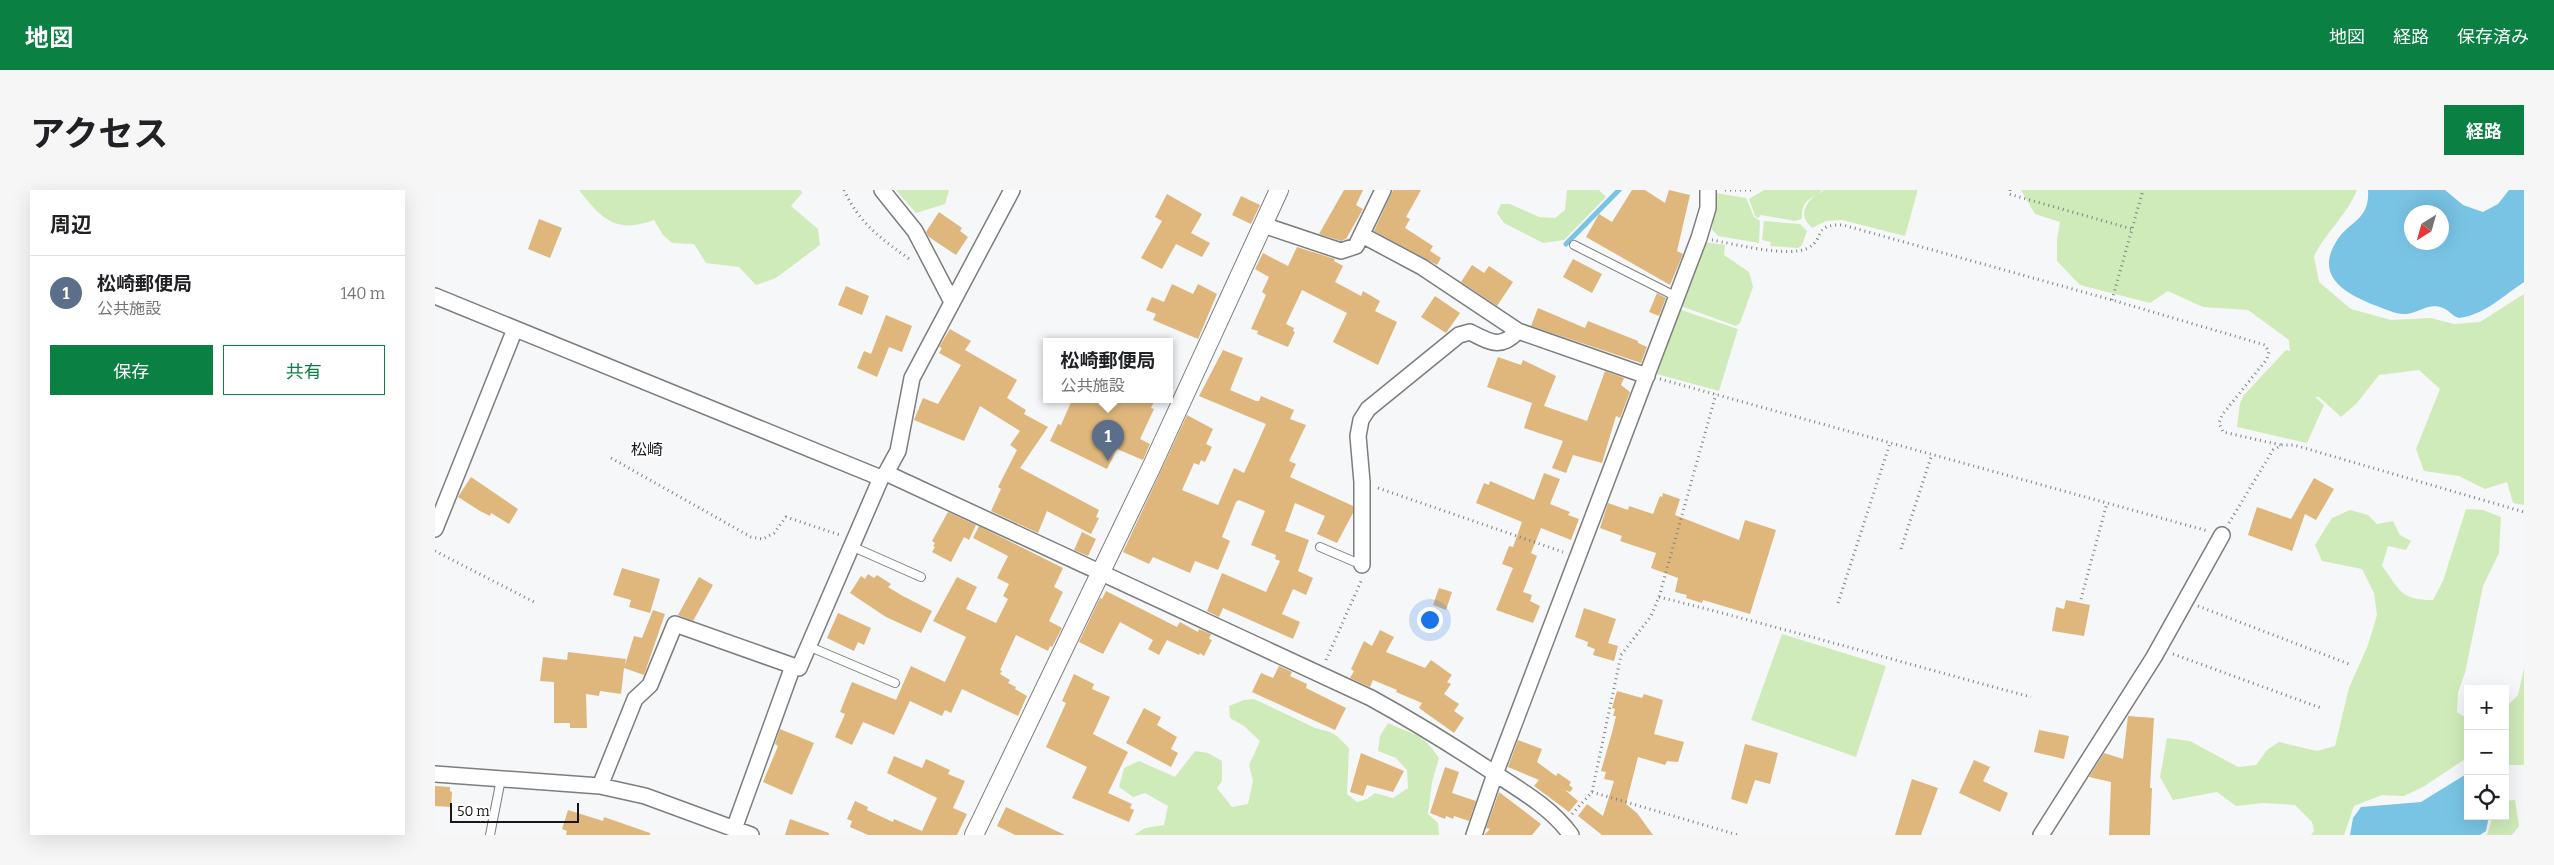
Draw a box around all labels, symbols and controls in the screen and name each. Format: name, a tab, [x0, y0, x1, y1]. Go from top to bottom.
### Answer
text: 地図	[25, 24, 73, 52]
text: 地図	[2329, 26, 2365, 48]
text: 経路	[2393, 26, 2429, 48]
text: 保存済み	[2457, 26, 2529, 48]
button: 経路	[2444, 105, 2524, 155]
text: アクセス	[30, 113, 168, 155]
north arrow	[2404, 205, 2449, 250]
text: 周辺	[50, 212, 92, 238]
text: 松崎郵便局	[97, 272, 192, 295]
text: 1	[63, 284, 69, 303]
text: 140 m	[340, 284, 385, 303]
text: 公共施設	[97, 299, 161, 318]
popup	[1043, 338, 1173, 403]
button: 保存	[50, 345, 213, 395]
button: 共有	[223, 345, 385, 395]
text: 松崎郵便局	[1060, 349, 1156, 372]
text: 公共施設	[1060, 376, 1125, 395]
pin: 1	[1092, 420, 1124, 461]
district label: 松崎	[631, 440, 663, 459]
your location	[1417, 607, 1443, 633]
map controls	[2464, 685, 2509, 820]
button: +	[2464, 685, 2509, 730]
button: −	[2464, 730, 2509, 775]
button: locate	[2464, 775, 2509, 820]
scale bar	[450, 800, 579, 823]
text: 50 m	[457, 803, 490, 820]

